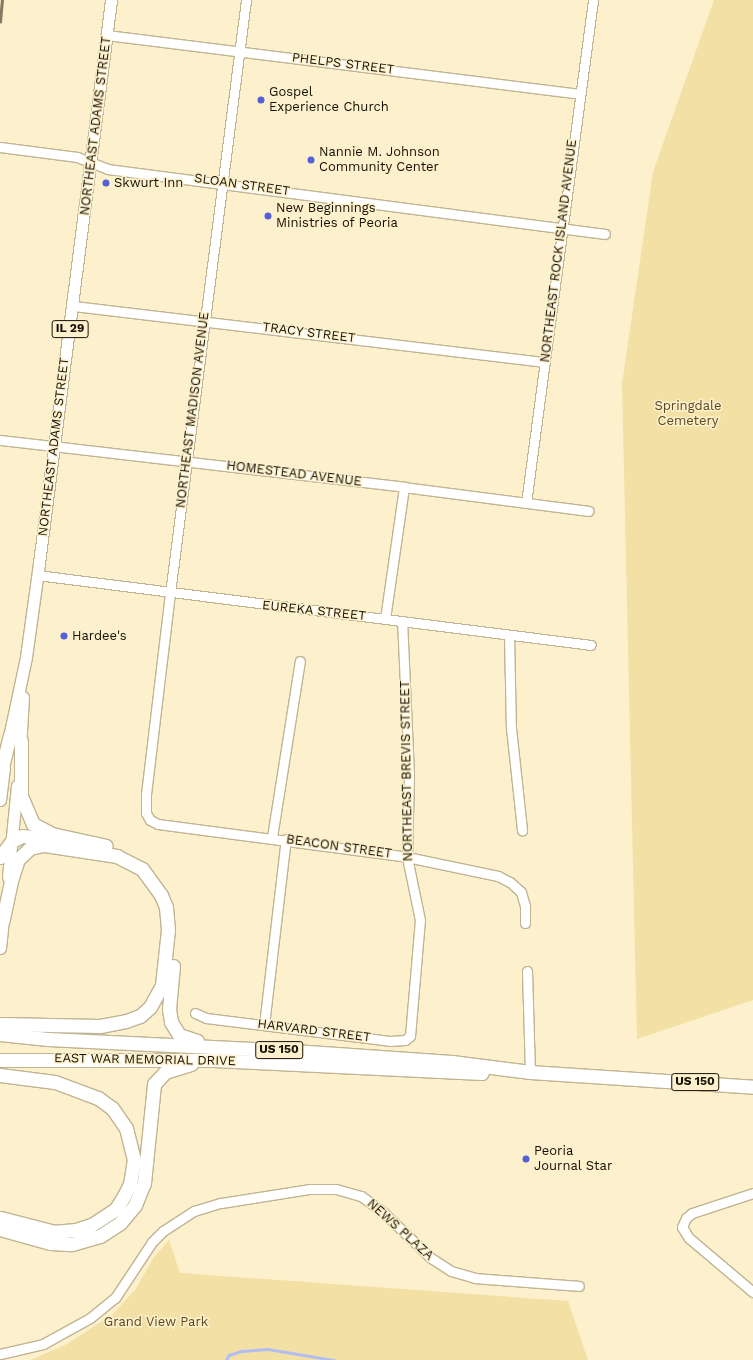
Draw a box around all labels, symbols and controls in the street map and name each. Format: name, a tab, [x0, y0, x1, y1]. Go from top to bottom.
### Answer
street label: NORTHEAST ADAMS STREET	[77, 35, 115, 217]
street label: PHELPS STREET	[291, 50, 395, 78]
place label: Gospel Experience Church	[269, 85, 389, 116]
marker: Gospel Experience Church	[256, 95, 266, 105]
street label: NORTHEAST ROCK ISLAND AVENUE	[538, 138, 580, 364]
place label: Nannie M. Johnson Community Center	[319, 145, 440, 176]
marker: Nannie M. Johnson Community Center	[306, 155, 316, 165]
street label: SLOAN STREET	[193, 171, 291, 199]
place label: Skwurt Inn	[114, 175, 183, 191]
marker: Skwurt Inn	[101, 178, 111, 188]
place label: New Beginnings Ministries of Peoria	[276, 201, 398, 232]
marker: New Beginnings Ministries of Peoria	[263, 211, 273, 221]
street label: NORTHEAST MADISON AVENUE	[173, 311, 213, 509]
road number: IL 29	[51, 319, 89, 339]
street label: TRACY STREET	[261, 320, 357, 346]
street label: NORTHEAST ADAMS STREET	[35, 356, 73, 538]
park label: Springdale Cemetery	[654, 399, 722, 430]
street label: HOMESTEAD AVENUE	[225, 458, 363, 490]
street label: EUREKA STREET	[261, 598, 367, 624]
place label: Hardee's	[72, 628, 127, 644]
marker: Hardee's	[59, 631, 69, 641]
street label: NORTHEAST BREVIS STREET	[398, 680, 416, 862]
street label: BEACON STREET	[285, 832, 393, 862]
street label: HARVARD STREET	[256, 1016, 372, 1046]
road number: US 150	[255, 1040, 303, 1060]
street label: EAST WAR MEMORIAL DRIVE	[54, 1051, 236, 1069]
road number: US 150	[671, 1072, 719, 1092]
place label: Peoria Journal Star	[534, 1144, 613, 1175]
marker: Peoria Journal Star	[521, 1154, 531, 1164]
street label: NEWS PLAZA	[364, 1196, 436, 1264]
park label: Grand View Park	[103, 1314, 209, 1330]

